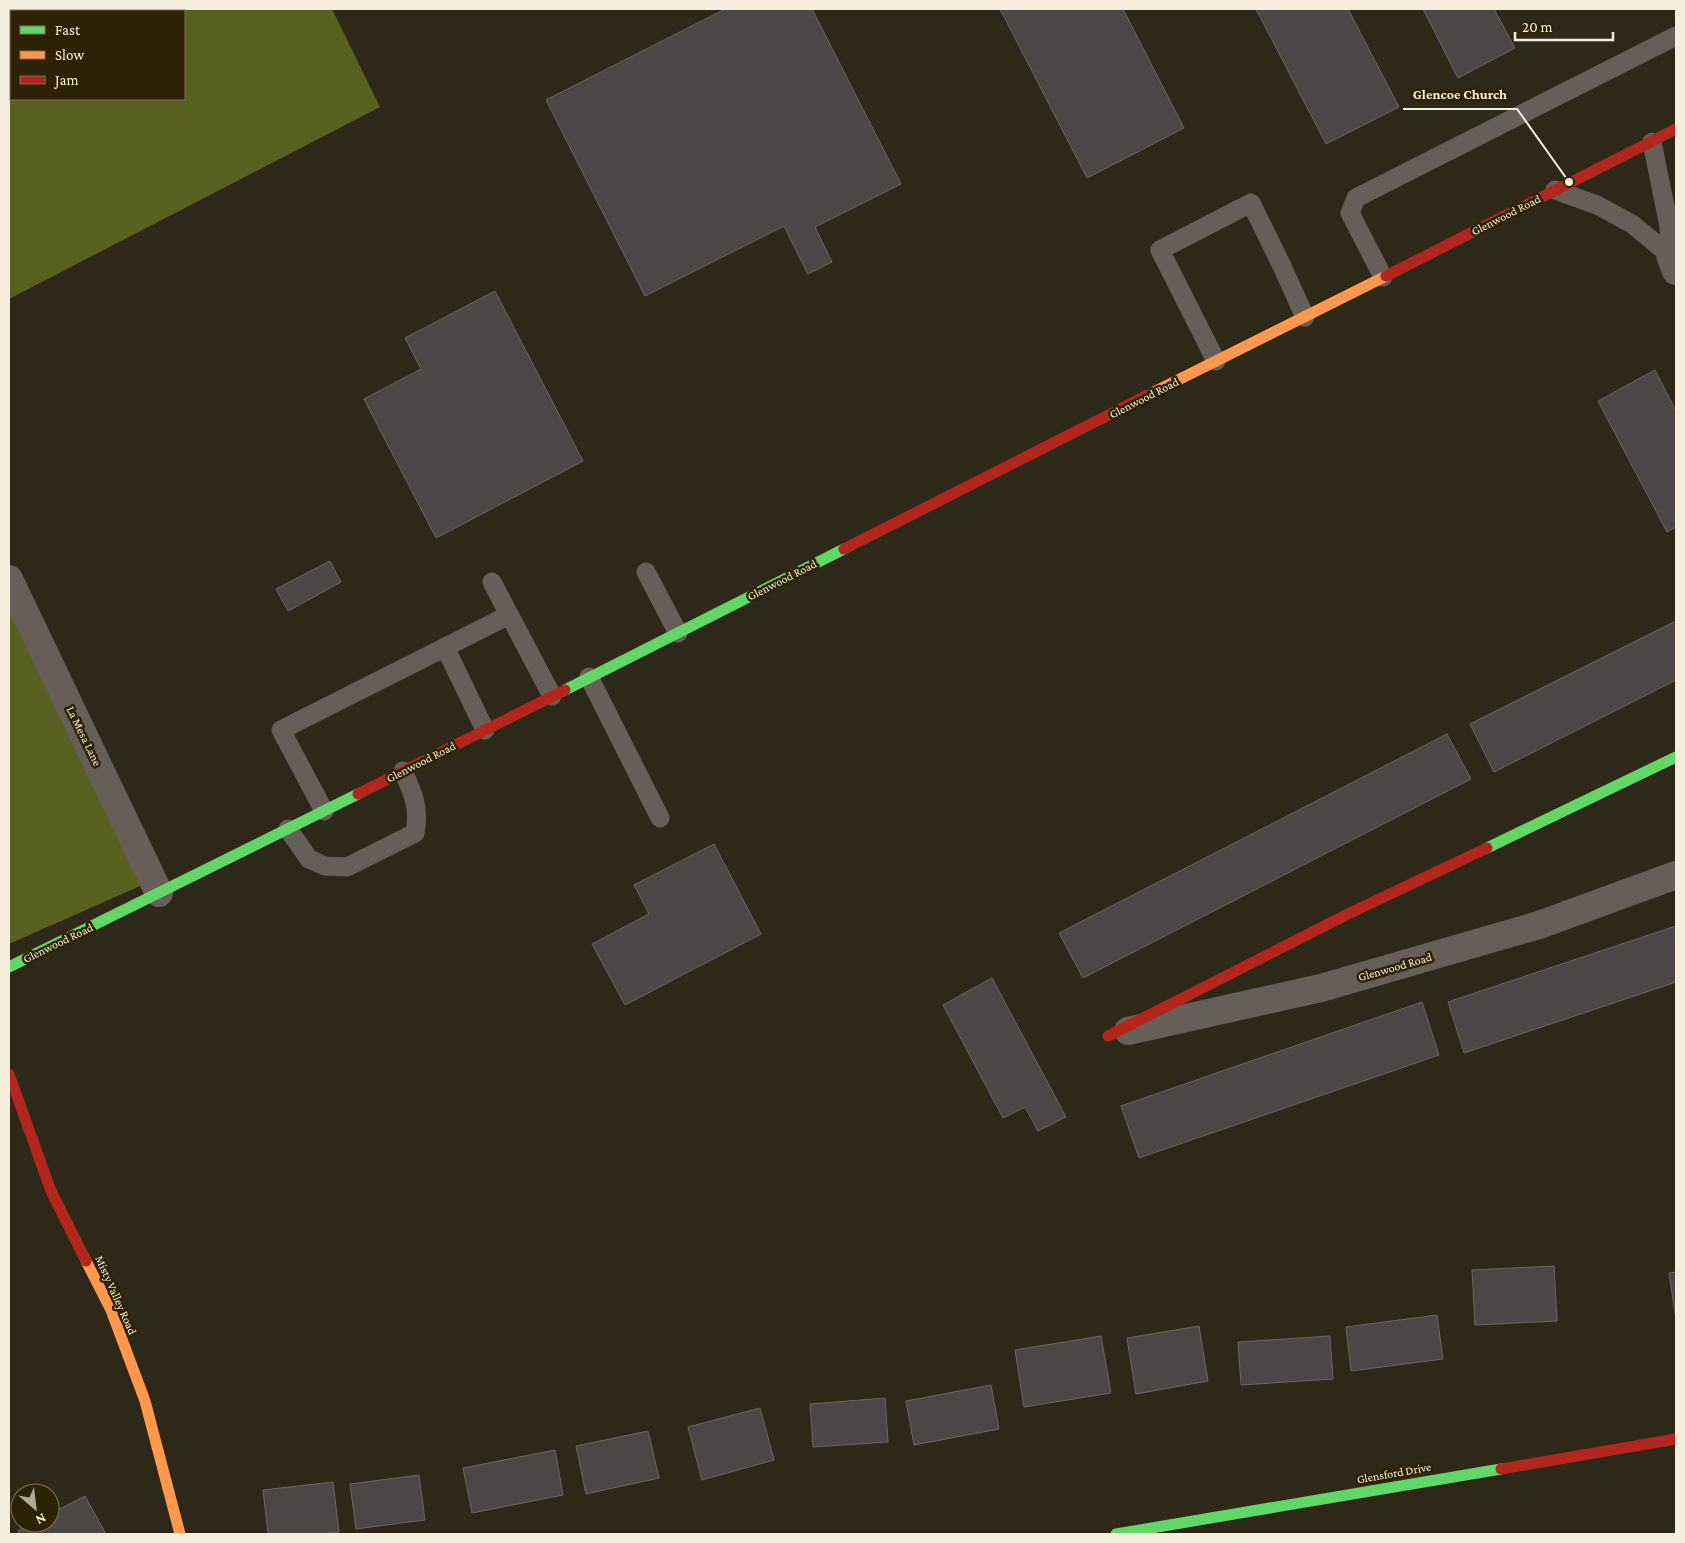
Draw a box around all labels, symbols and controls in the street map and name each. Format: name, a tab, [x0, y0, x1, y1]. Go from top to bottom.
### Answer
legend	[10, 10, 185, 100]
scale bar	[1515, 10, 1612, 42]
text: 20 m	[1522, 19, 1553, 35]
text: Fast	[55, 22, 81, 38]
text: Slow	[55, 47, 85, 63]
text: Jam	[53, 72, 78, 89]
callout: Glencoe Church	[1403, 80, 1517, 109]
text: Glencoe Church	[1413, 86, 1507, 102]
street label: Glenwood Road	[1469, 191, 1544, 238]
street label: Glenwood Road	[1107, 374, 1182, 421]
street label: Glenwood Road	[745, 556, 820, 603]
street label: La Mesa Lane	[64, 704, 104, 768]
street label: Glenwood Road	[384, 738, 459, 785]
street label: Glenwood Road	[21, 920, 96, 966]
street label: Glenwood Road	[1357, 950, 1434, 984]
street label: Misty Valley Road	[92, 1253, 140, 1337]
street label: Glensford Drive	[1356, 1460, 1432, 1486]
north arrow	[10, 1483, 60, 1533]
text: N	[33, 1510, 49, 1529]

